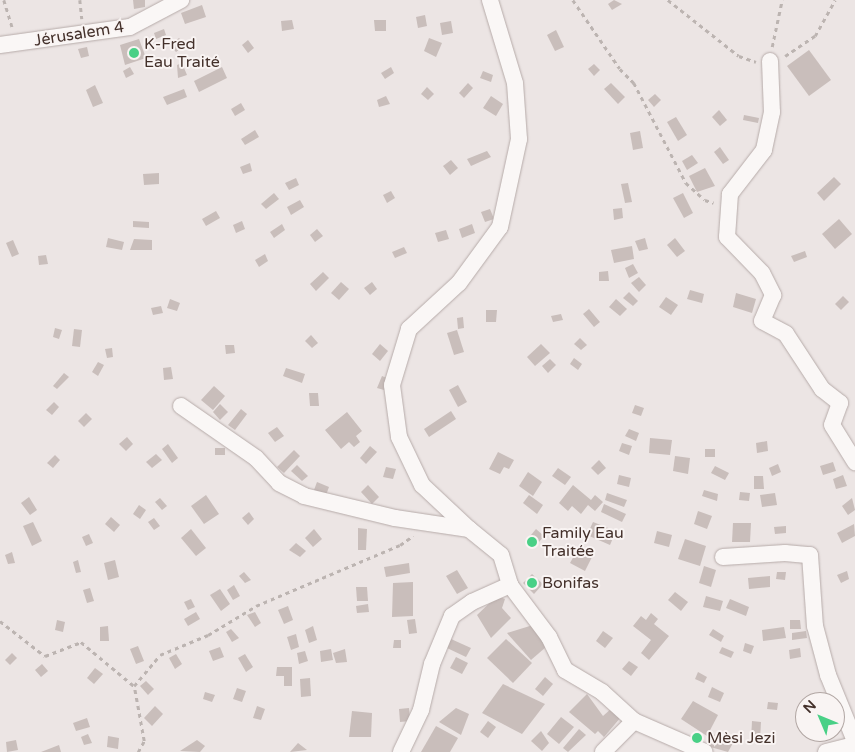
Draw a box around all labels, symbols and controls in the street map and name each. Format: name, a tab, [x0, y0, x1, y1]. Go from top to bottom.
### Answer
street label: Jérusalem 4	[33, 17, 125, 51]
place label: K-Fred Eau Traité	[144, 34, 220, 72]
marker: K-Fred Eau Traité	[128, 47, 140, 59]
place label: Family Eau Traitée	[542, 523, 624, 561]
marker: Family Eau Traitée	[526, 536, 538, 548]
place label: Bonifas	[542, 573, 599, 593]
marker: Bonifas	[526, 577, 538, 589]
north arrow	[795, 692, 845, 742]
text: N	[800, 697, 820, 717]
place label: Mèsi Jezi	[707, 728, 776, 748]
marker: Mèsi Jezi	[691, 732, 703, 744]

